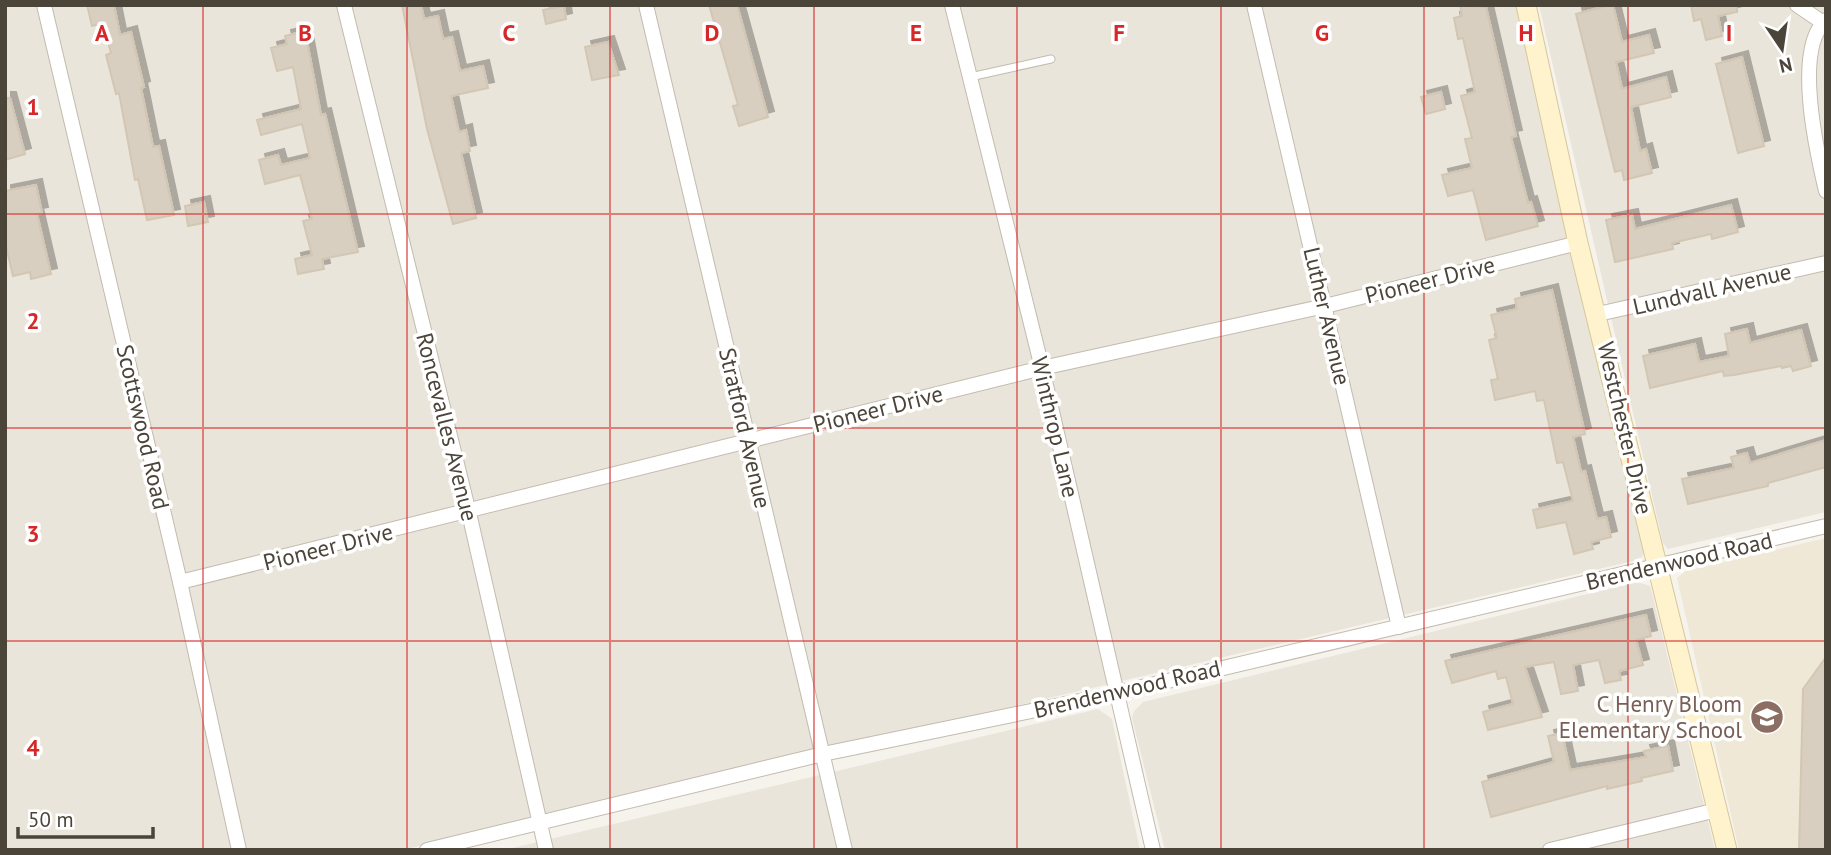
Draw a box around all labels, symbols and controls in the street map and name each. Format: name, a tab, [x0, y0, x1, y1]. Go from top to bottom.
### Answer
north arrow	[1747, 14, 1817, 84]
text: A	[95, 18, 109, 47]
text: B	[298, 18, 312, 47]
text: C	[503, 18, 516, 47]
text: D	[705, 18, 719, 47]
text: E	[910, 18, 922, 47]
text: F	[1113, 18, 1125, 47]
text: G	[1315, 18, 1329, 47]
text: H	[1519, 18, 1533, 47]
text: I	[1726, 18, 1732, 47]
text: N	[1777, 52, 1795, 79]
text: 1	[26, 92, 40, 121]
street label: Luther Avenue	[1298, 244, 1357, 388]
street label: Pioneer Drive	[1362, 249, 1498, 310]
street label: Lundvall Avenue	[1630, 256, 1794, 321]
text: 2	[26, 306, 40, 335]
street label: Roncevalles Avenue	[410, 330, 485, 524]
street label: Westchester Drive	[1592, 339, 1659, 517]
street label: Scottswood Road	[110, 342, 177, 512]
street label: Stratford Avenue	[713, 345, 778, 511]
street label: Winthrop Lane	[1025, 353, 1086, 500]
street label: Pioneer Drive	[810, 378, 946, 439]
street label: Pioneer Drive	[260, 516, 396, 577]
text: 3	[26, 519, 40, 548]
street label: Brendenwood Road	[1583, 525, 1775, 596]
street label: Brendenwood Road	[1031, 653, 1223, 724]
place label: C Henry Bloom Elementary School	[1559, 689, 1742, 744]
school or university icon: C Henry Bloom Elementary School	[1748, 698, 1786, 736]
text: 4	[26, 733, 40, 762]
scale bar	[18, 796, 152, 840]
text: 50 m	[28, 806, 74, 833]

